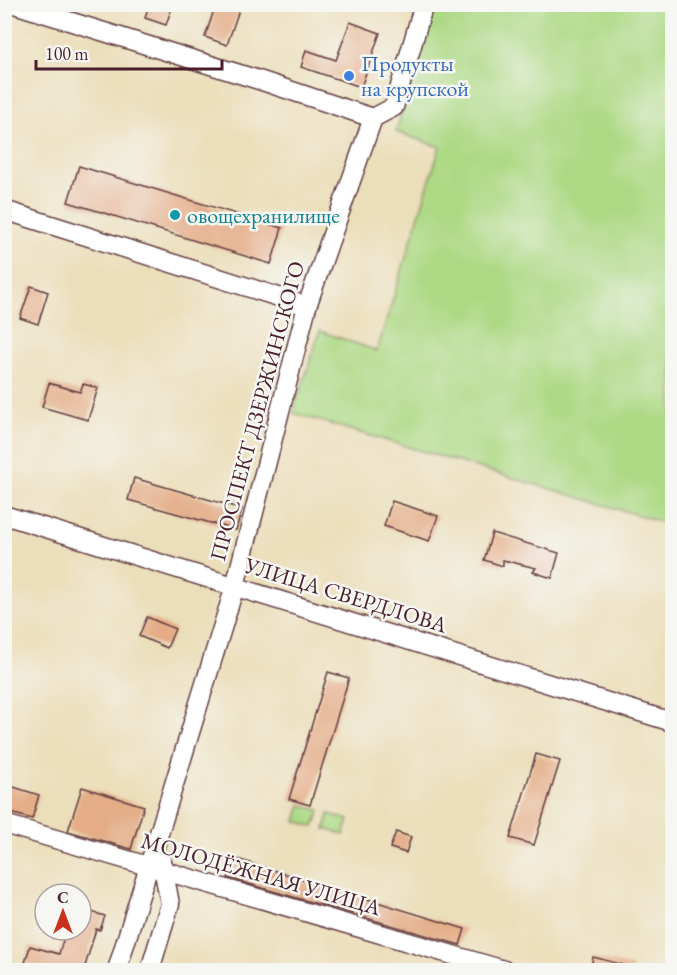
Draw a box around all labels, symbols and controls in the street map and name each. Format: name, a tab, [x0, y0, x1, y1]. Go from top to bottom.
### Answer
scale bar	[36, 33, 222, 71]
text: 100 m	[45, 42, 89, 65]
place label: Продукты на крупской	[361, 49, 469, 103]
marker: Продукты на крупской	[342, 69, 356, 83]
place label: овощехранилище	[187, 201, 340, 230]
marker: овощехранилище	[168, 208, 182, 222]
street label: ПРОСПЕКТ ДЗЕРЖИНСКОГО	[203, 258, 311, 564]
street label: УЛИЦА СВЕРДЛОВА	[240, 550, 452, 640]
street label: МОЛОДЁЖНАЯ УЛИЦА	[138, 826, 385, 922]
north arrow	[33, 882, 93, 942]
text: С	[57, 887, 69, 908]

